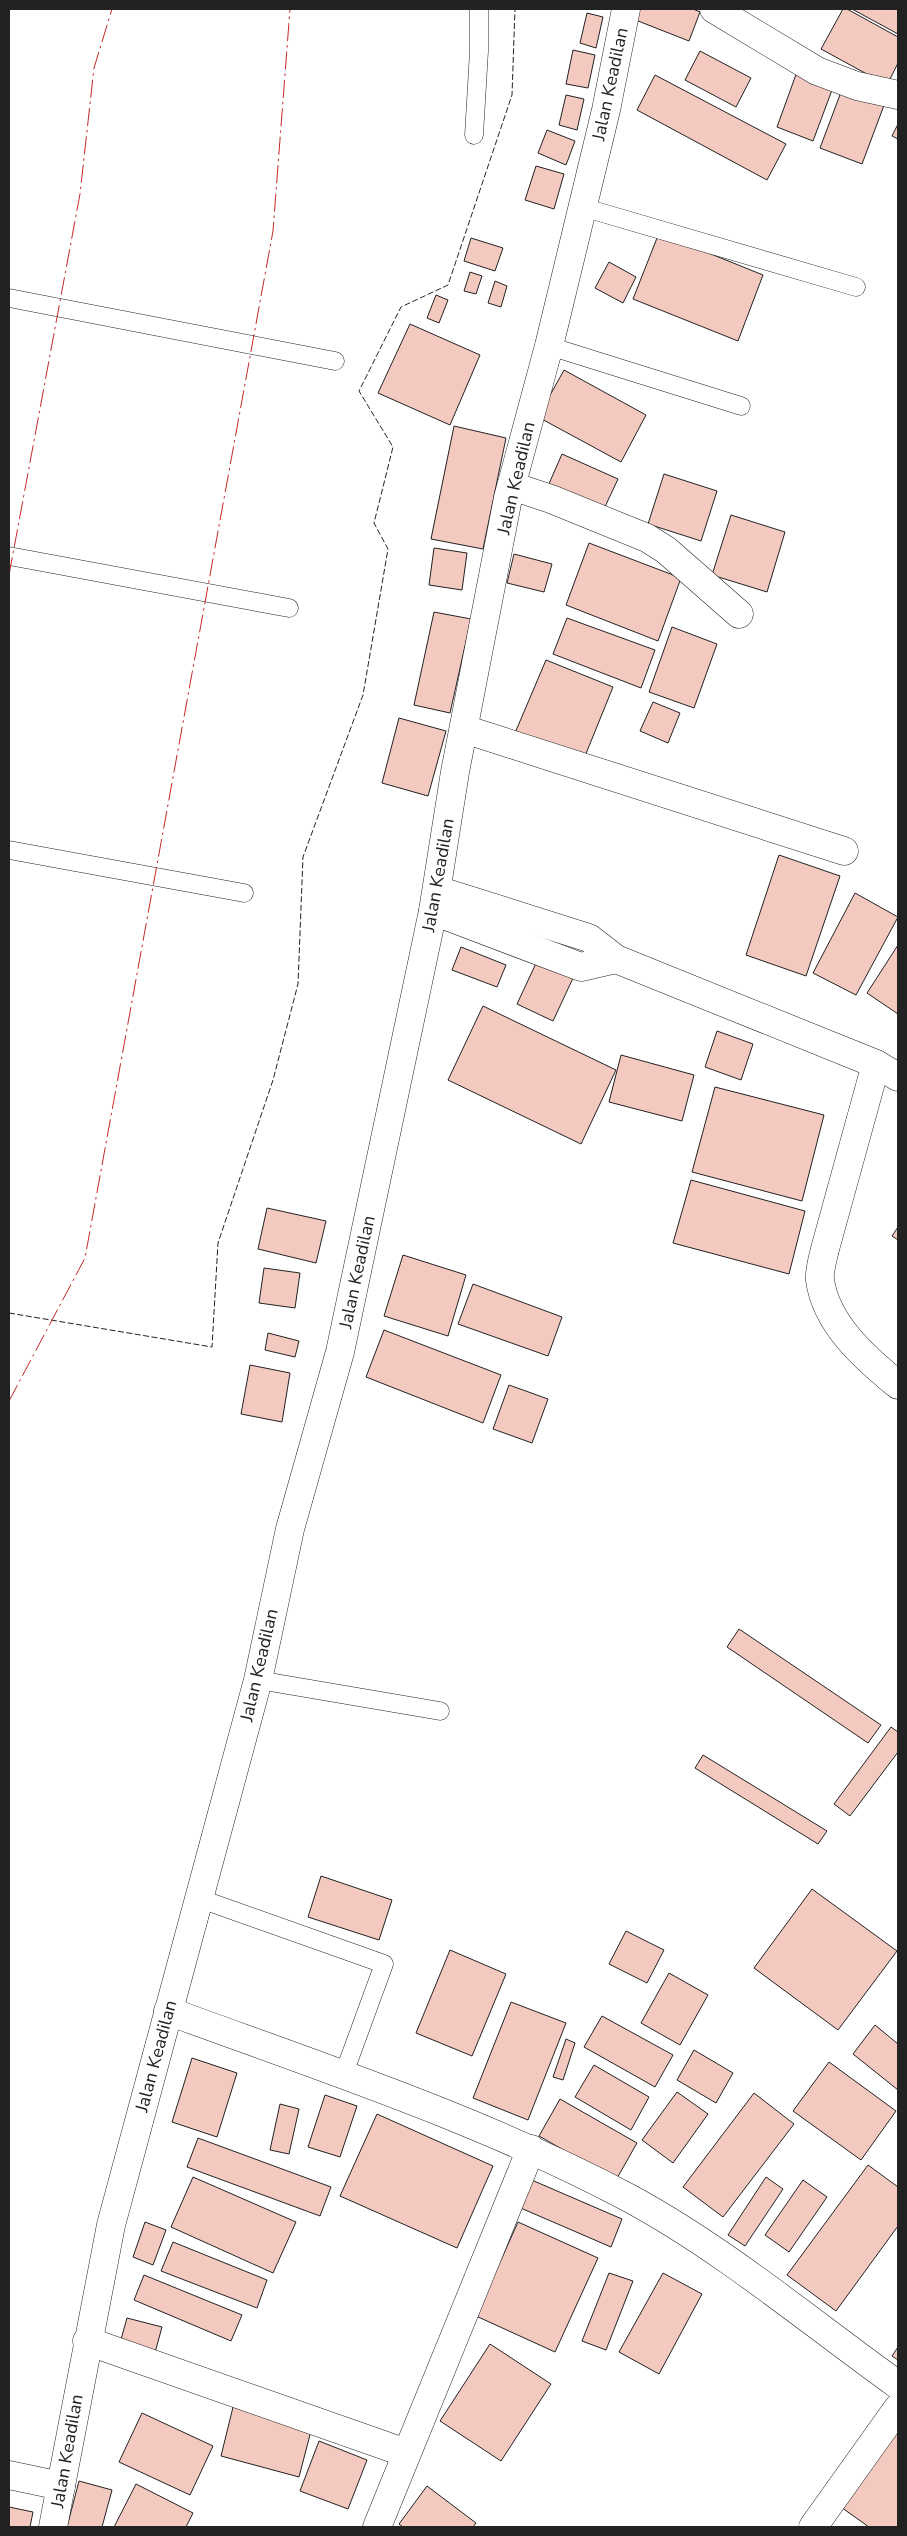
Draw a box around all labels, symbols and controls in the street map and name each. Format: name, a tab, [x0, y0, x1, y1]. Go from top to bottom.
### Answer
street label: Jalan Keadilan	[586, 25, 634, 144]
street label: Jalan Keadilan	[491, 419, 541, 538]
street label: Jalan Keadilan	[416, 816, 460, 935]
street label: Jalan Keadilan	[333, 1213, 381, 1332]
street label: Jalan Keadilan	[234, 1606, 284, 1725]
street label: Jalan Keadilan	[129, 1997, 182, 2116]
street label: Jalan Keadilan	[45, 2392, 89, 2511]

